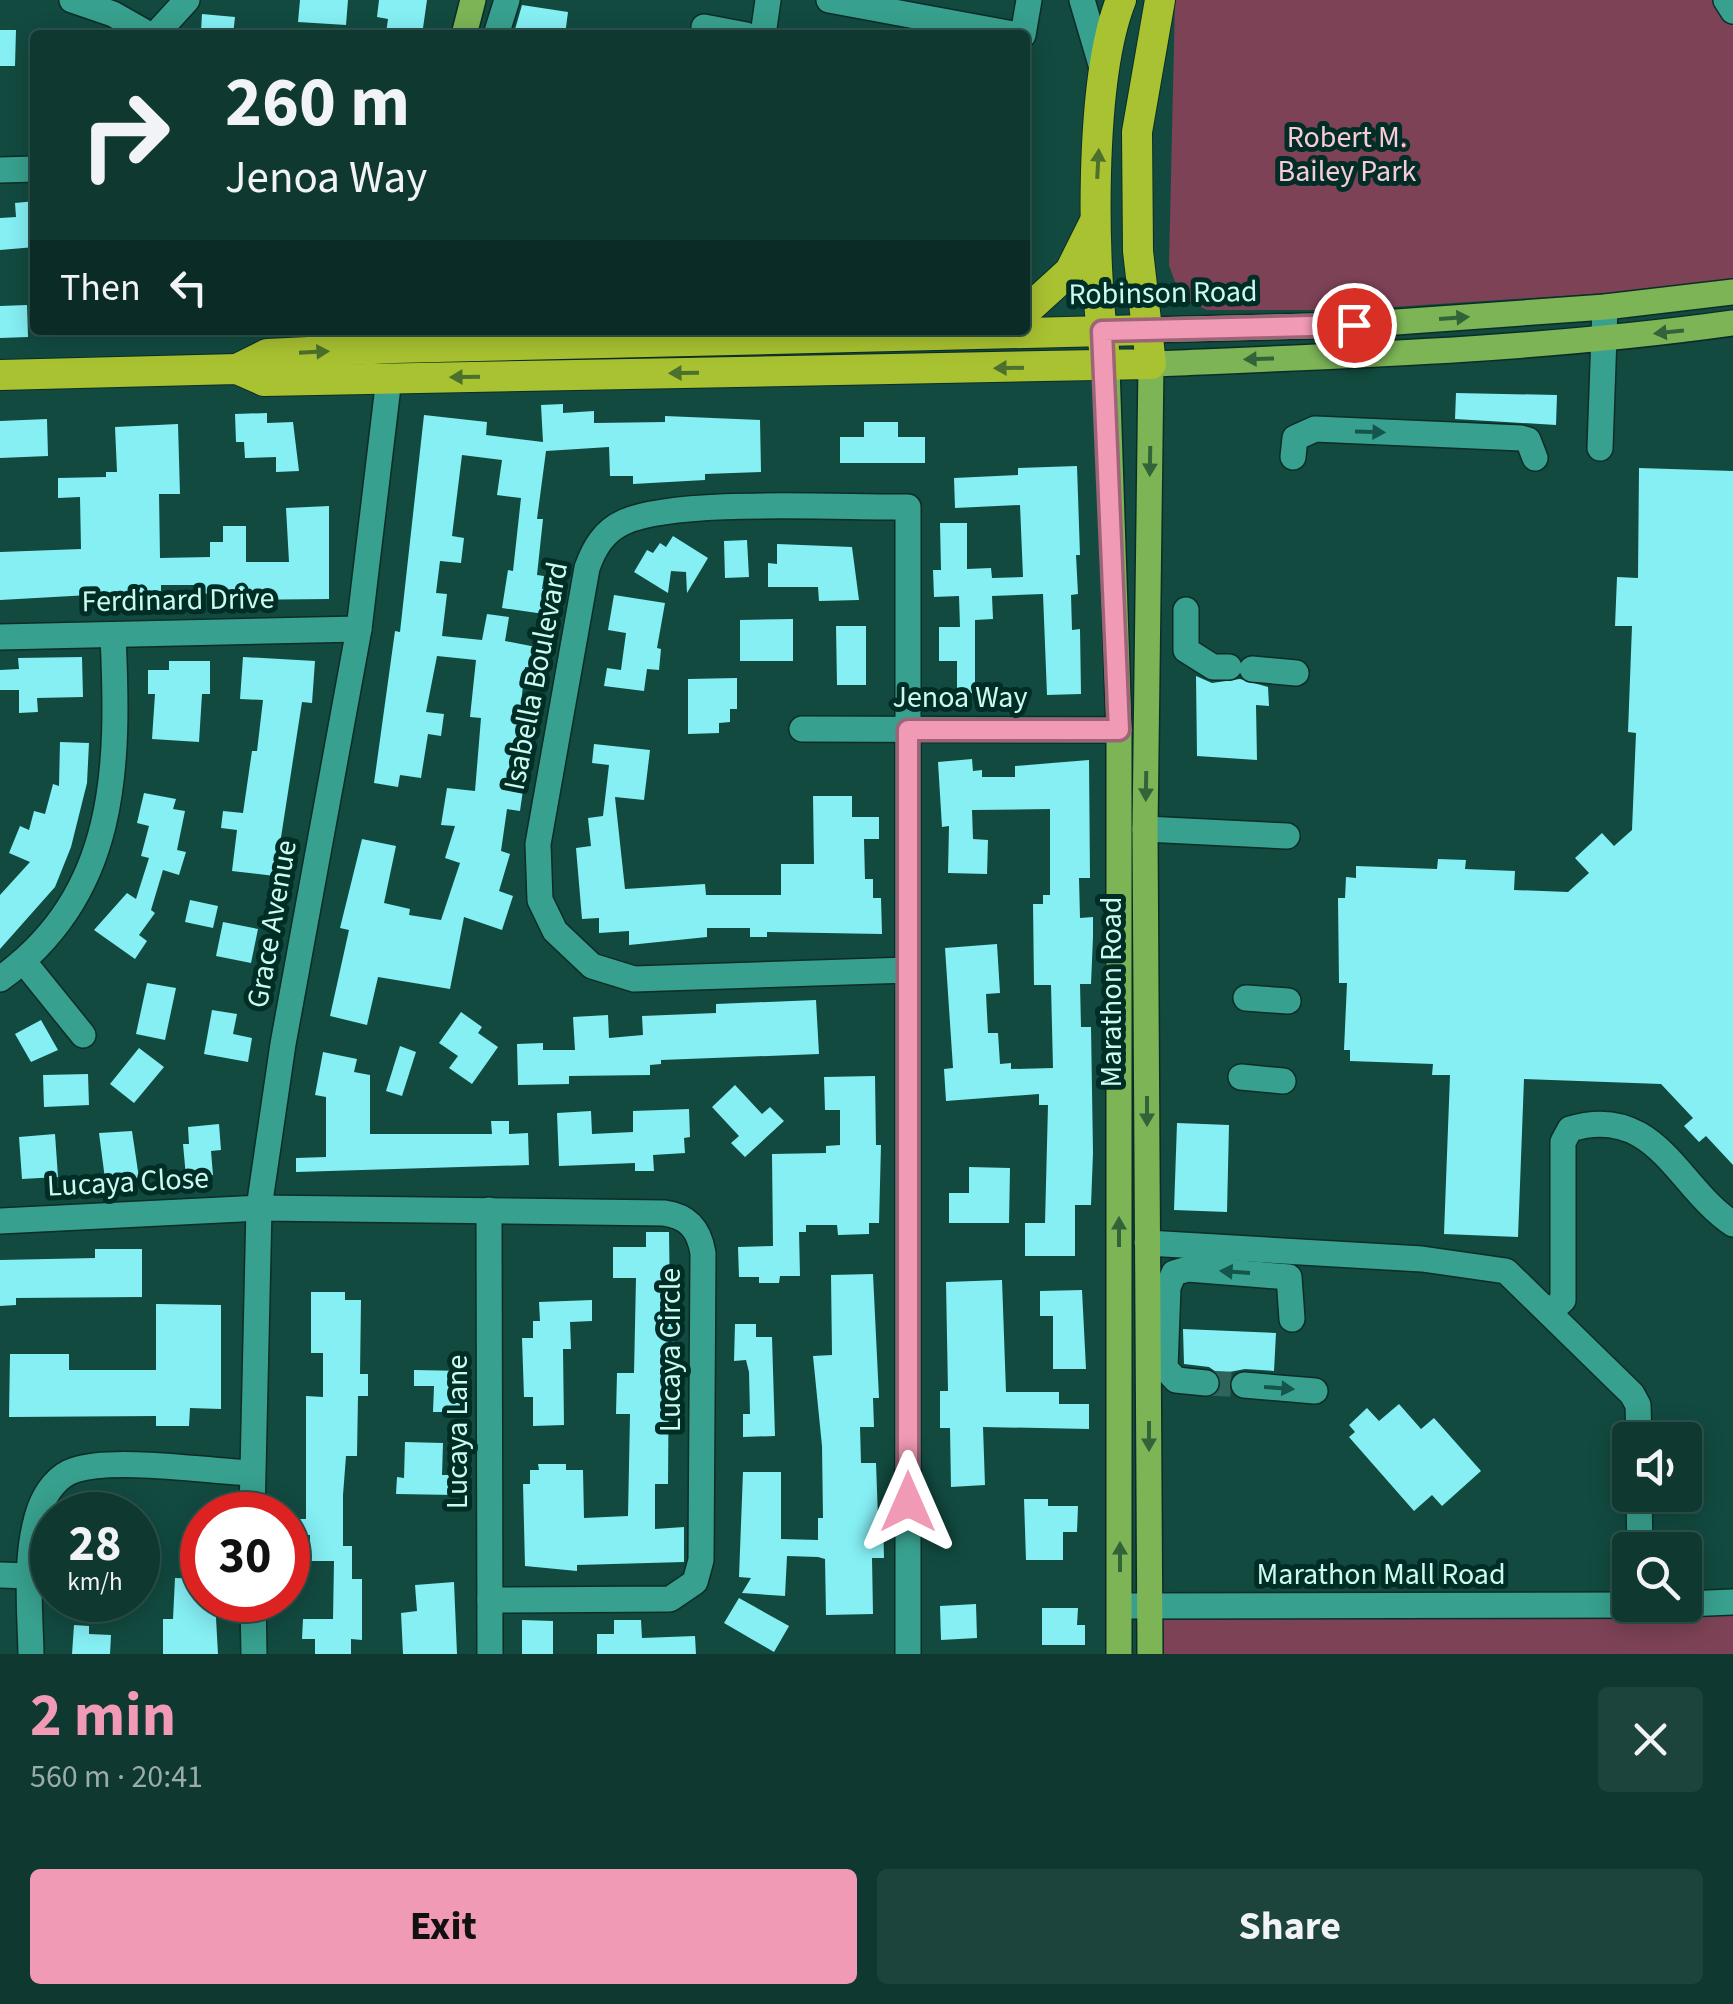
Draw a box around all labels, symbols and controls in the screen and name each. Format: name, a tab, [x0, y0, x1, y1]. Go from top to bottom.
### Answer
text: 260 m	[225, 53, 410, 153]
icon: right	[60, 70, 190, 200]
park label: Robert M. Bailey Park	[1278, 116, 1417, 193]
text: Jenoa Way	[225, 146, 427, 210]
one-way arrow	[1091, 148, 1107, 180]
icon: left	[161, 260, 216, 315]
text: Then	[60, 261, 141, 315]
street label: Robinson Road	[1068, 270, 1258, 316]
pin	[1312, 283, 1397, 368]
icon: arrive	[1327, 298, 1382, 353]
one-way arrow	[1438, 310, 1470, 326]
one-way arrow	[1653, 324, 1685, 340]
one-way arrow	[298, 343, 330, 359]
one-way arrow	[1242, 352, 1274, 368]
one-way arrow	[993, 361, 1025, 377]
one-way arrow	[668, 366, 700, 382]
one-way arrow	[448, 369, 480, 385]
one-way arrow	[1355, 424, 1387, 440]
one-way arrow	[1141, 446, 1157, 478]
street label: Isabella Boulevard	[493, 558, 579, 794]
street label: Ferdinard Drive	[81, 577, 275, 623]
street label: Jenoa Way	[893, 676, 1027, 719]
one-way arrow	[1138, 771, 1154, 803]
street label: Grace Avenue	[236, 837, 308, 1011]
street label: Marathon Road	[1090, 897, 1133, 1087]
one-way arrow	[1139, 1096, 1155, 1128]
street label: Lucaya Close	[46, 1156, 210, 1208]
one-way arrow	[1111, 1215, 1127, 1247]
one-way arrow	[1219, 1264, 1251, 1280]
street label: Lucaya Circle	[649, 1268, 692, 1432]
street label: Lucaya Lane	[436, 1355, 479, 1509]
one-way arrow	[1264, 1380, 1296, 1396]
one-way arrow	[1141, 1421, 1157, 1453]
map controls	[1612, 1422, 1702, 1622]
button: sound	[1612, 1422, 1702, 1512]
position arrow	[856, 1450, 960, 1554]
speed limit sign: 30	[180, 1492, 310, 1622]
text: 28	[69, 1509, 121, 1580]
button: search	[1612, 1532, 1702, 1622]
one-way arrow	[1112, 1540, 1128, 1572]
street label: Marathon Mall Road	[1256, 1553, 1506, 1596]
text: km/h	[67, 1564, 123, 1600]
text: 2 min	[30, 1674, 176, 1759]
button: close	[1598, 1687, 1703, 1792]
text: 560 m · 20:41	[30, 1754, 203, 1800]
button: Exit	[30, 1869, 857, 1984]
button: Share	[877, 1869, 1703, 1984]

